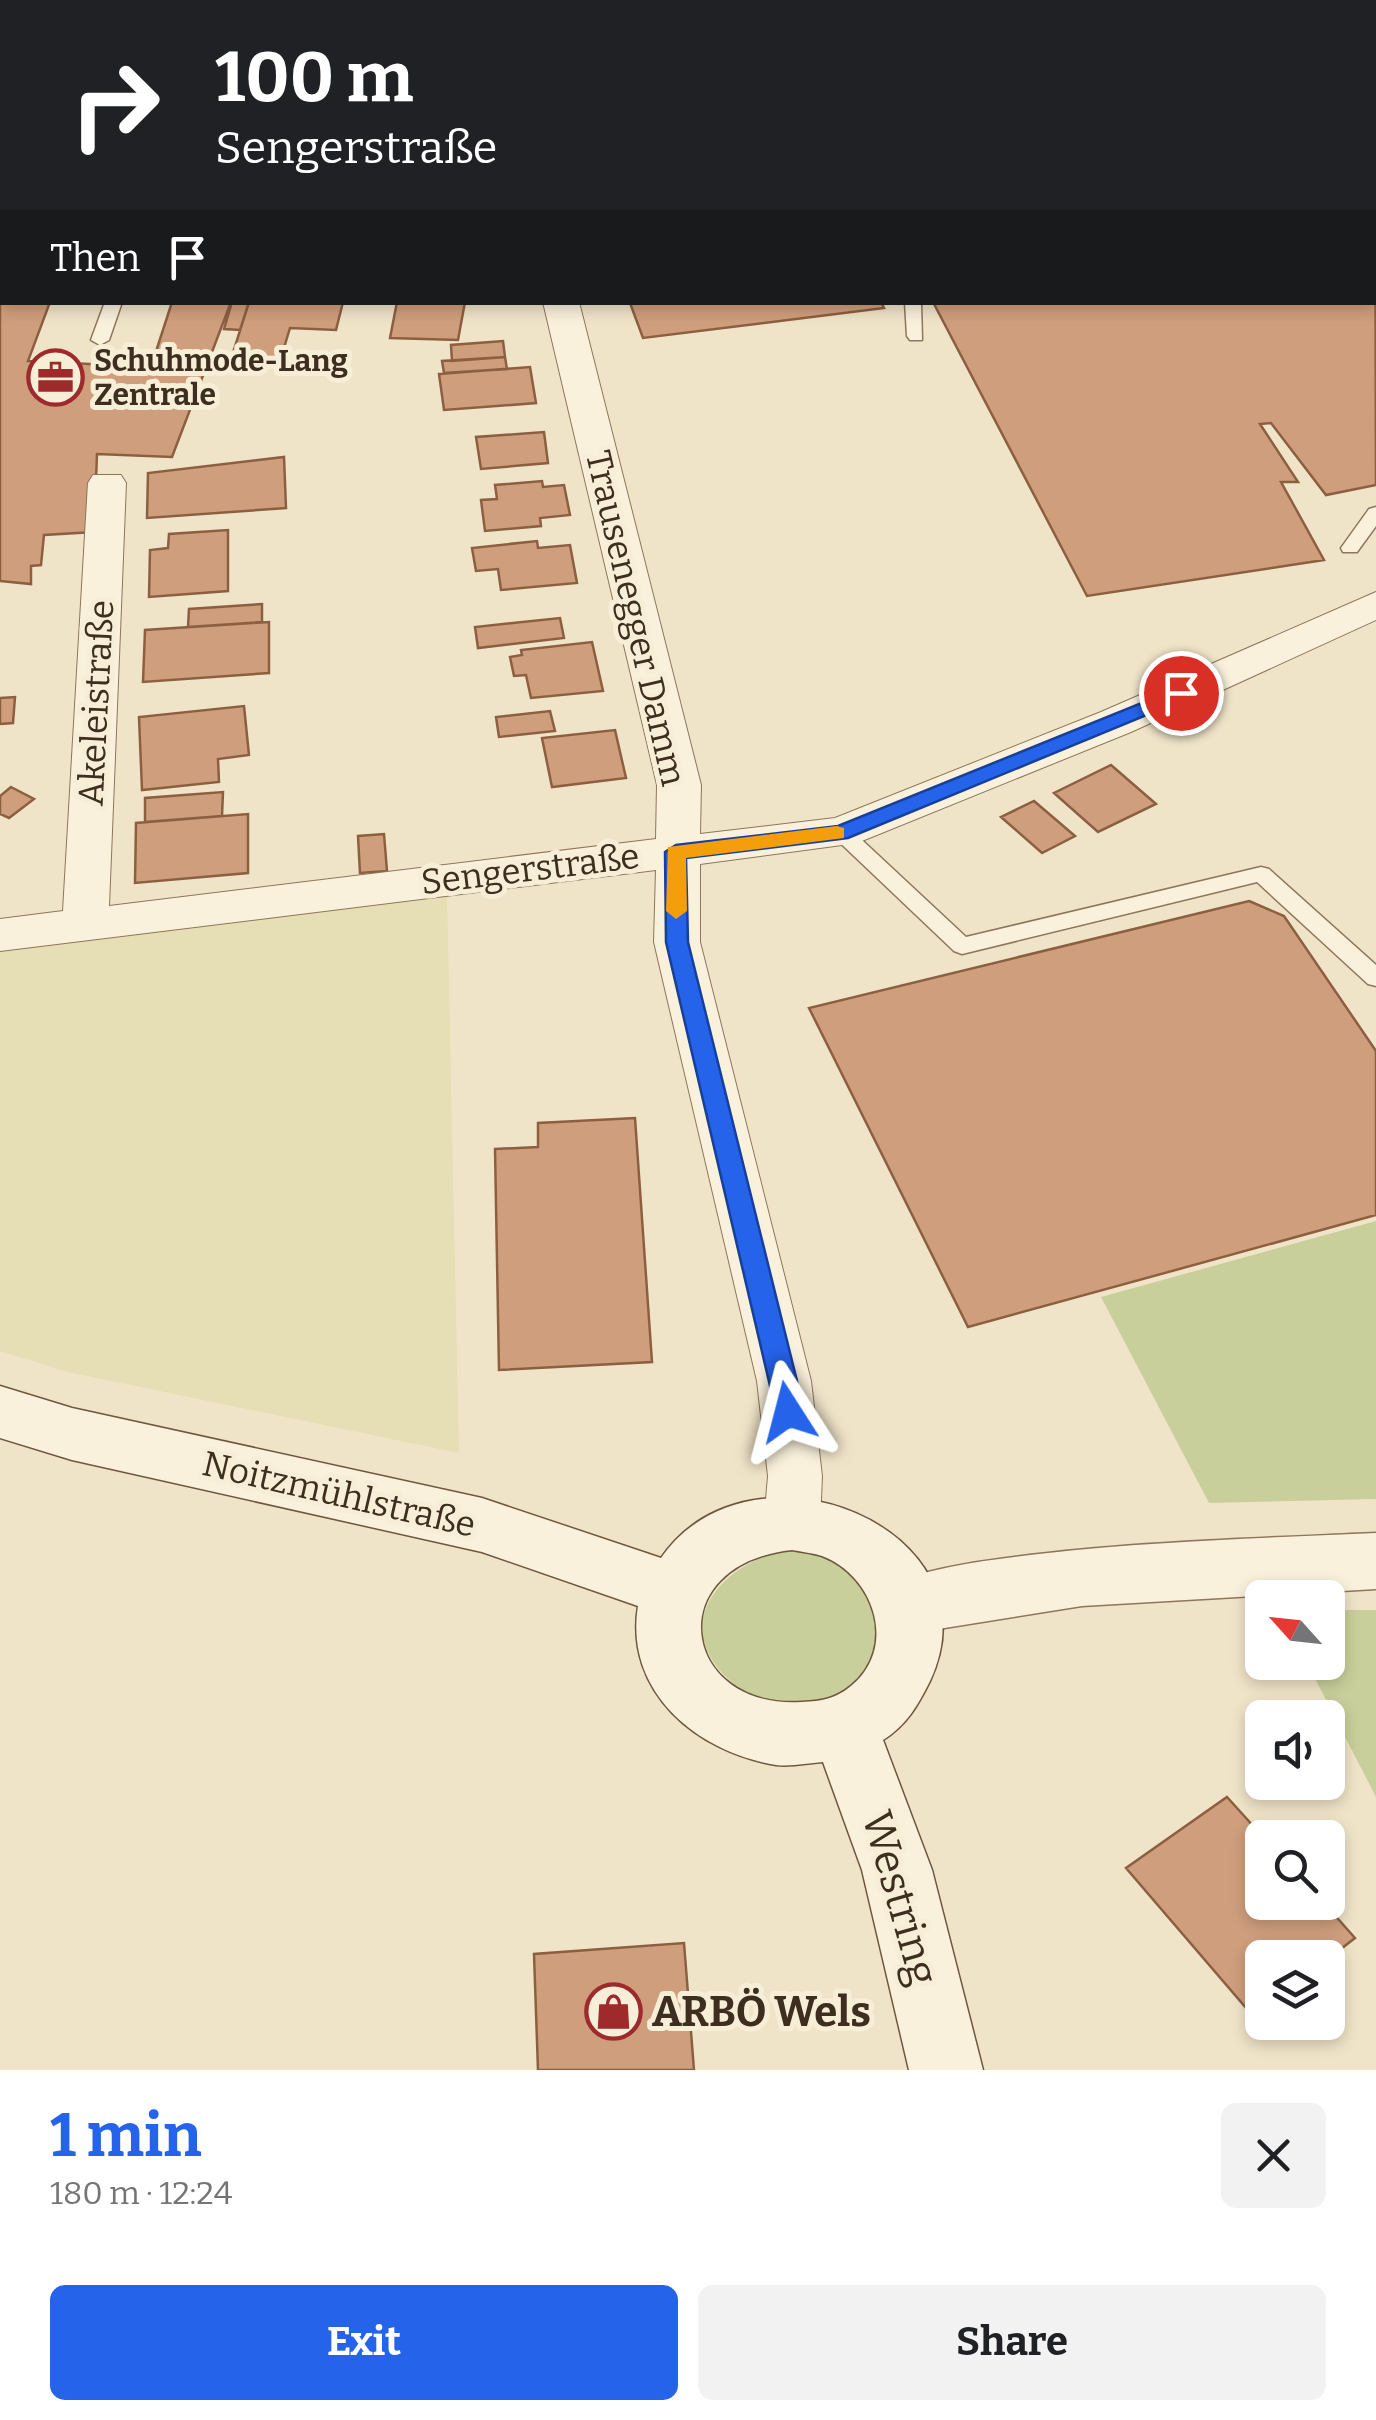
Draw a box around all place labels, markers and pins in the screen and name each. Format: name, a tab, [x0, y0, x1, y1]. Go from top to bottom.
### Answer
place label: Schuhmode-Lang Zentrale	[94, 343, 348, 413]
office icon: Schuhmode-Lang Zentrale	[25, 348, 85, 408]
pin	[1139, 651, 1224, 736]
shop icon: ARBÖ Wels	[583, 1982, 643, 2042]
place label: ARBÖ Wels	[652, 1987, 871, 2037]

